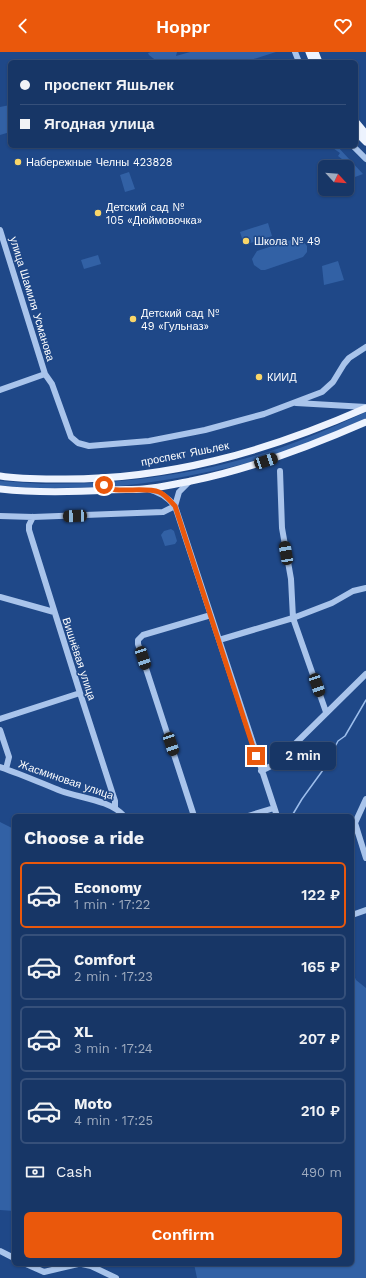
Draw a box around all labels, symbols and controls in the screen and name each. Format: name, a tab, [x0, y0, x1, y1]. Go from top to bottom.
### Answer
icon: back	[12, 15, 34, 37]
icon: heart	[332, 15, 354, 37]
text: Hoppr	[156, 16, 210, 37]
text: проспект Яшьлек	[44, 76, 174, 94]
text: Ягодная улица	[44, 115, 154, 133]
place label: Набережные Челны 423828	[26, 156, 173, 169]
marker: Набережные Челны 423828	[13, 157, 23, 167]
north arrow	[318, 160, 354, 196]
map controls	[318, 160, 354, 196]
place label: Детский сад № 105 «Дюймовочка»	[106, 201, 202, 227]
marker: Детский сад № 105 «Дюймовочка»	[93, 208, 103, 218]
street label: улица Шамиля Усманова	[7, 235, 57, 364]
place label: Школа № 49	[254, 235, 321, 248]
marker: Школа № 49	[241, 236, 251, 246]
place label: Детский сад № 49 «Гульназ»	[141, 307, 219, 333]
marker: Детский сад № 49 «Гульназ»	[128, 314, 138, 324]
place label: КИИД	[267, 371, 297, 384]
marker: КИИД	[254, 372, 264, 382]
street label: проспект Яшьлек	[140, 439, 230, 469]
car	[253, 452, 279, 470]
route start	[95, 476, 113, 494]
car	[63, 510, 87, 522]
car	[278, 540, 294, 566]
street label: Вишнёвая улица	[59, 616, 99, 703]
car	[134, 645, 152, 671]
car	[307, 672, 327, 698]
car	[162, 731, 180, 757]
callout: 2 min	[270, 742, 336, 770]
route end	[247, 747, 265, 765]
text: 2 min	[285, 748, 321, 763]
street label: Жасминовая улица	[17, 758, 116, 803]
text: Choose a ride	[24, 827, 144, 848]
icon: car	[26, 877, 62, 913]
text: Economy	[74, 879, 141, 897]
text: 122 ₽	[301, 886, 340, 904]
text: 1 min · 17:22	[74, 897, 150, 912]
icon: car	[26, 949, 62, 985]
text: Comfort	[74, 951, 135, 969]
text: 165 ₽	[301, 958, 340, 976]
text: 2 min · 17:23	[74, 969, 153, 984]
icon: car	[26, 1021, 62, 1057]
text: XL	[74, 1023, 93, 1041]
text: 207 ₽	[299, 1030, 340, 1048]
text: 3 min · 17:24	[74, 1041, 153, 1056]
icon: car	[26, 1093, 62, 1129]
text: Moto	[74, 1095, 112, 1113]
text: 210 ₽	[301, 1102, 340, 1120]
text: 4 min · 17:25	[74, 1113, 153, 1128]
icon: cash	[24, 1161, 46, 1183]
text: Cash	[56, 1163, 92, 1181]
text: 490 m	[301, 1165, 342, 1180]
button: Confirm	[24, 1212, 342, 1258]

